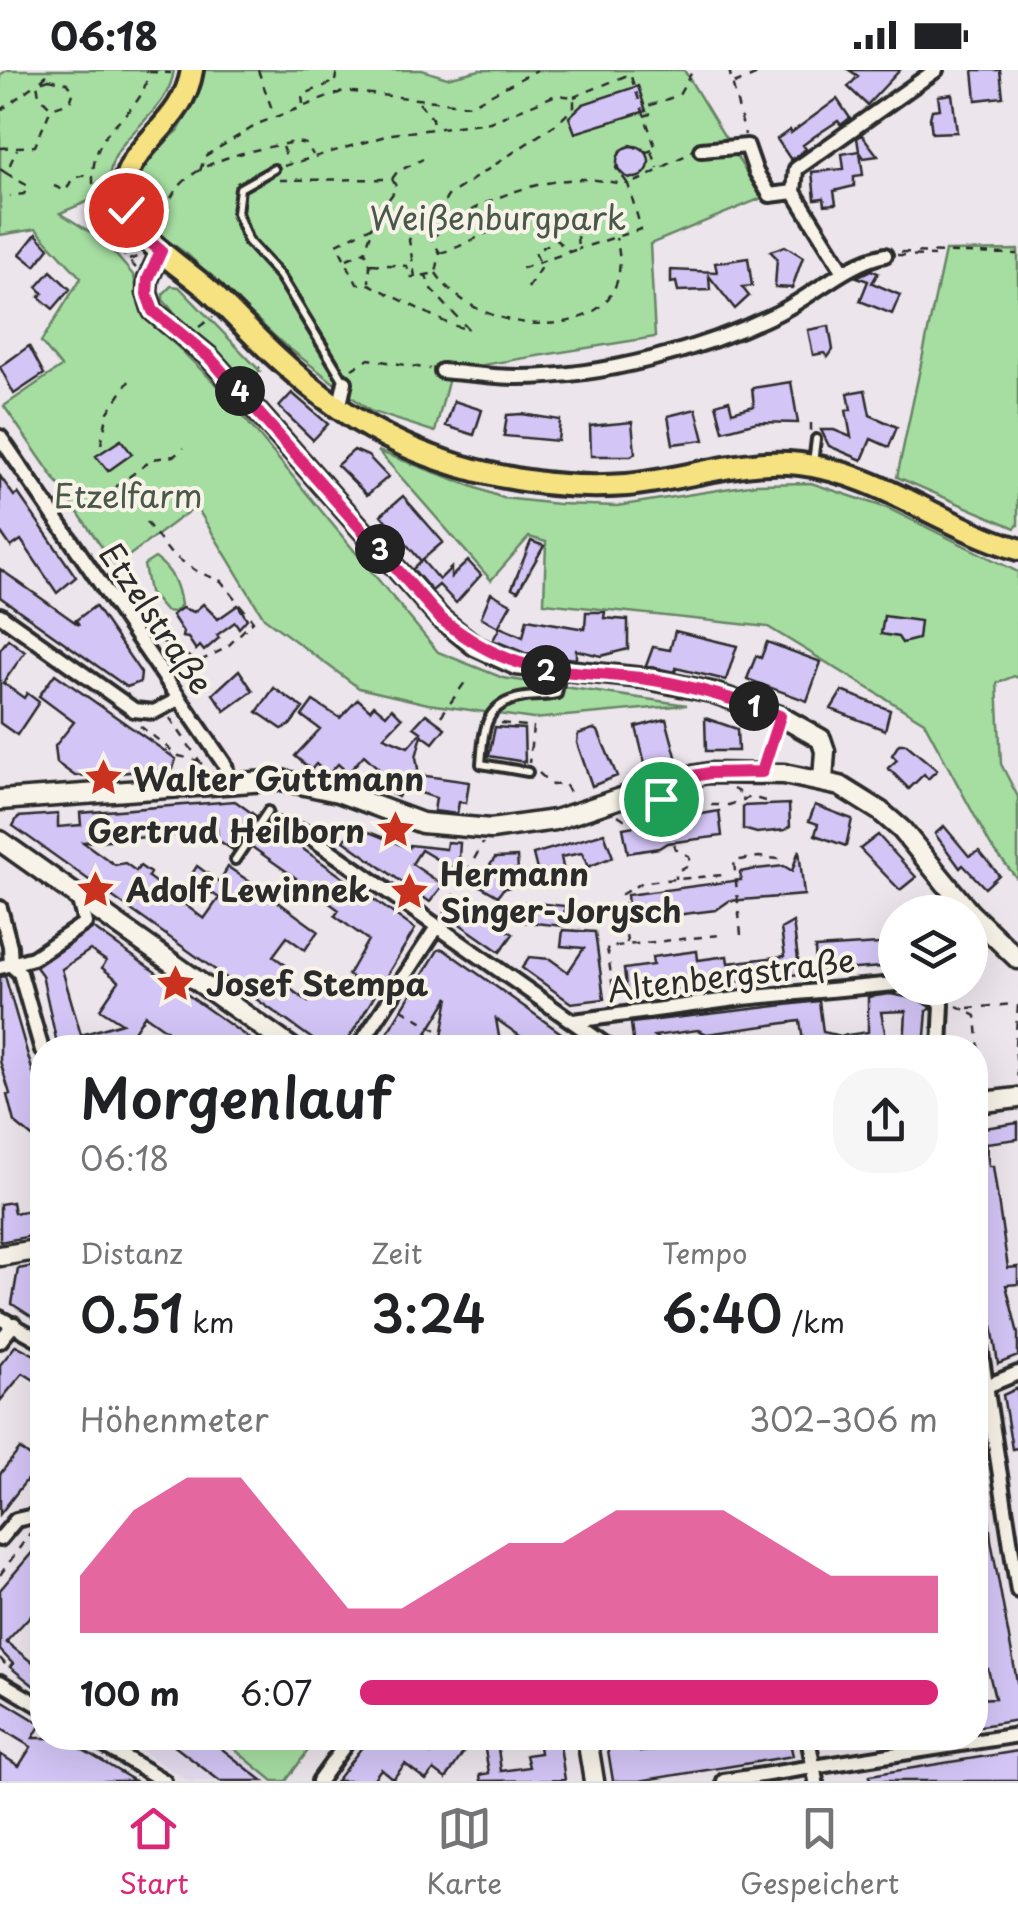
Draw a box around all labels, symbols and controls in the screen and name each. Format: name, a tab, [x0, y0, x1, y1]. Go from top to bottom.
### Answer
text: 06:18	[50, 7, 158, 64]
pin	[84, 168, 169, 253]
icon: check	[99, 183, 154, 238]
park label: Weißenburgpark	[370, 193, 626, 241]
pin: 4	[215, 366, 265, 416]
text: 4	[230, 369, 250, 412]
park label: Etzelfarm	[53, 471, 203, 519]
pin: 3	[355, 524, 405, 574]
text: 3	[371, 527, 389, 570]
street label: Etzelstraße	[88, 532, 226, 704]
pin: 2	[521, 645, 571, 695]
text: 2	[536, 648, 556, 691]
pin: 1	[729, 681, 779, 731]
text: 1	[747, 684, 761, 727]
place label: Walter Guttmann	[133, 754, 424, 802]
place icon: Walter Guttmann	[82, 757, 124, 799]
pin	[619, 757, 704, 842]
icon: arrive	[634, 772, 689, 827]
place label: Gertrud Heilborn	[87, 806, 365, 854]
place icon: Gertrud Heilborn	[374, 809, 416, 851]
place label: Hermann Singer-Jorysch	[440, 849, 682, 934]
place label: Adolf Lewinnek	[125, 865, 370, 913]
place icon: Adolf Lewinnek	[75, 868, 117, 910]
place icon: Hermann Singer-Jorysch	[389, 870, 431, 912]
map controls	[878, 895, 988, 1005]
button: layers	[878, 895, 988, 1005]
street label: Altenbergstraße	[604, 935, 858, 1013]
place label: Josef Stempa	[206, 959, 429, 1007]
place icon: Josef Stempa	[155, 962, 197, 1004]
text: Morgenlauf	[80, 1055, 392, 1138]
button: share	[833, 1068, 938, 1173]
text: 06:18	[80, 1134, 169, 1182]
text: Distanz	[80, 1231, 183, 1274]
text: Zeit	[371, 1231, 422, 1274]
text: Tempo	[662, 1231, 748, 1274]
text: 0.51	[80, 1274, 183, 1350]
text: 3:24	[371, 1274, 486, 1350]
text: 6:40	[662, 1274, 782, 1350]
text: km	[183, 1300, 234, 1343]
text: /km	[782, 1300, 845, 1343]
text: Höhenmeter	[80, 1395, 269, 1443]
text: 302–306 m	[749, 1395, 938, 1443]
text: 100 m	[80, 1669, 180, 1717]
text: 6:07	[240, 1669, 312, 1717]
tab: Start	[119, 1801, 189, 1904]
tab: Karte	[426, 1801, 502, 1904]
tab: Gespeichert	[740, 1801, 899, 1904]

